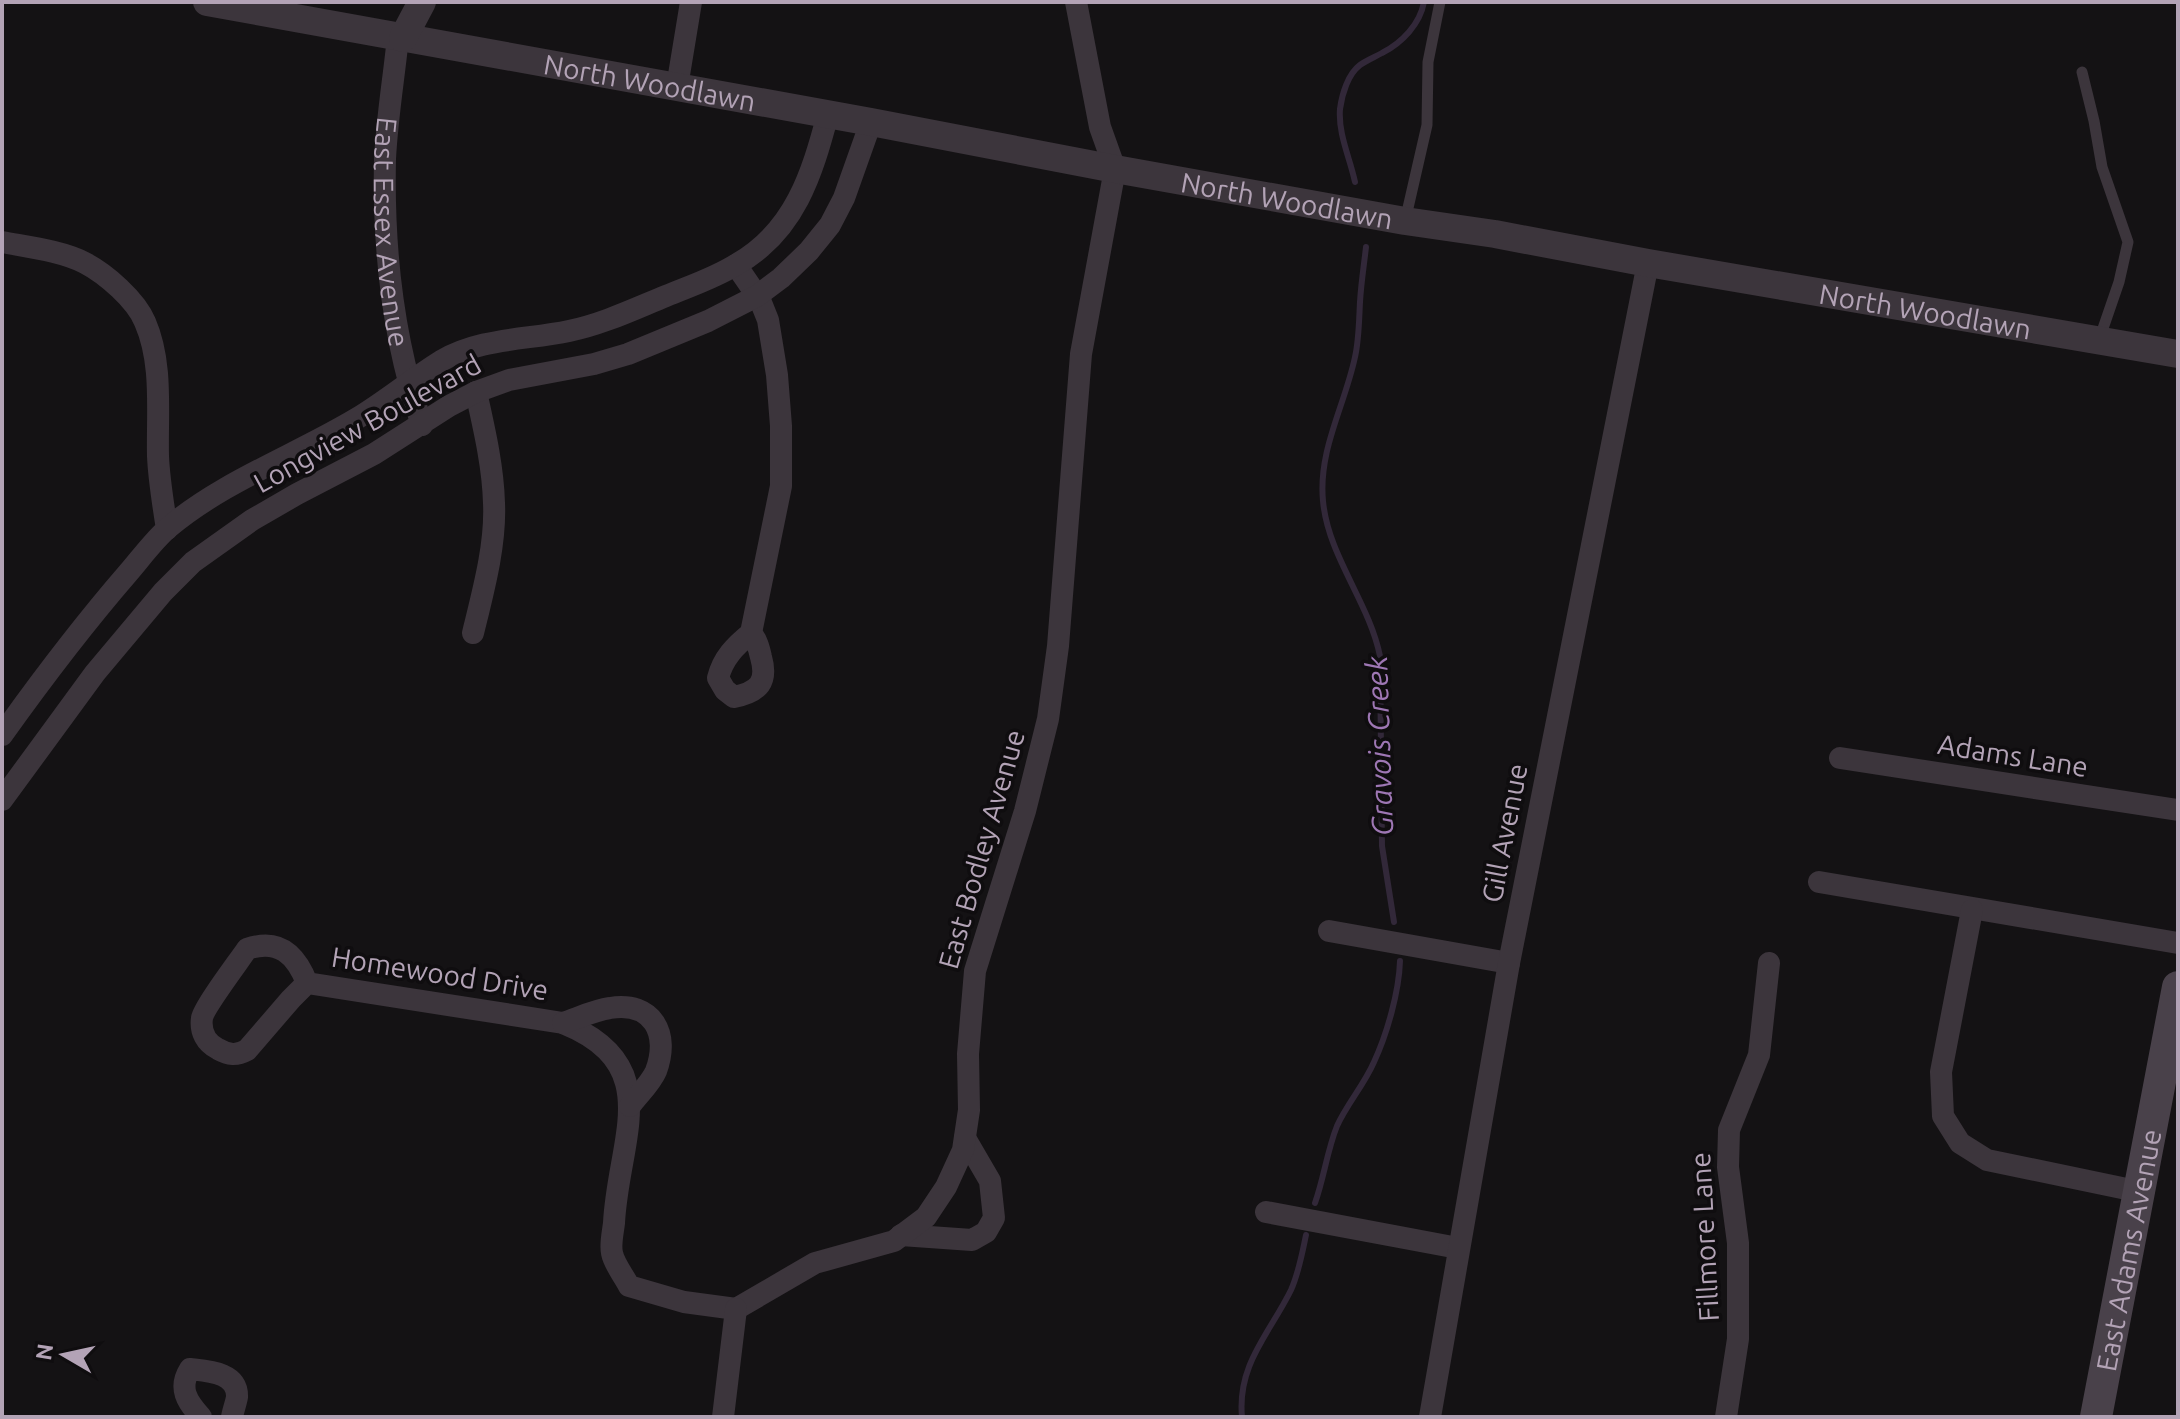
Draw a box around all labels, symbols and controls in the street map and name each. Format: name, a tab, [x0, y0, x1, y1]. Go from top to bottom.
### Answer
street label: North Woodlawn	[541, 48, 758, 116]
street label: East Essex Avenue	[369, 116, 416, 349]
street label: North Woodlawn	[1179, 166, 1395, 234]
street label: North Woodlawn	[1817, 277, 2034, 344]
street label: Longview Boulevard	[248, 348, 486, 498]
water label: Gravois Creek	[1359, 655, 1399, 837]
street label: East Bodley Avenue	[932, 726, 1030, 972]
street label: Adams Lane	[1936, 728, 2090, 782]
street label: Gill Avenue	[1475, 761, 1533, 905]
street label: Homewood Drive	[329, 941, 551, 1005]
street label: East Adams Avenue	[2090, 1126, 2166, 1374]
street label: Fillmore Lane	[1684, 1152, 1724, 1322]
north arrow	[24, 1315, 104, 1395]
text: N	[30, 1342, 57, 1362]

